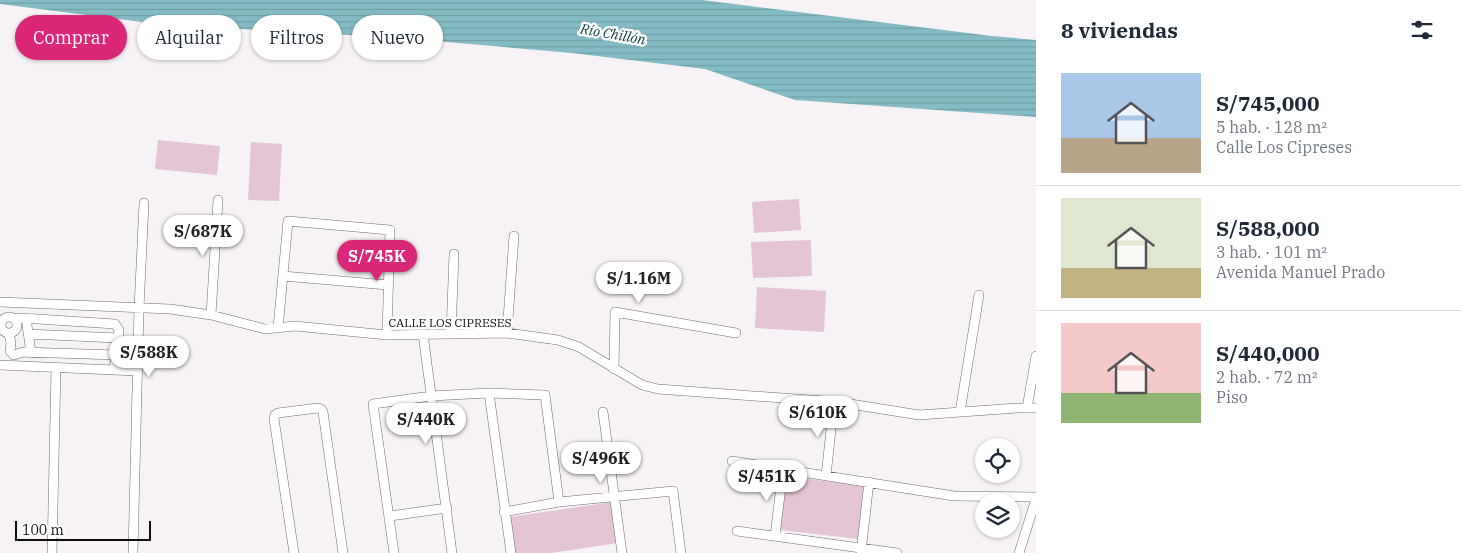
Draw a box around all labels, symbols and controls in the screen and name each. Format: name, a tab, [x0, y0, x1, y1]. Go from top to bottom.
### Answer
chip: Comprar	[15, 15, 127, 60]
chip: Alquilar	[137, 15, 241, 60]
chip: Filtros	[251, 15, 342, 60]
chip: Nuevo	[352, 15, 443, 60]
text: 8 viviendas	[1061, 16, 1178, 44]
icon: filters	[1408, 16, 1436, 44]
water label: Río Chillón	[578, 19, 647, 49]
text: S/745,000	[1216, 89, 1320, 117]
icon: home	[1101, 93, 1161, 153]
text: 5 hab. · 128 m²	[1216, 117, 1327, 137]
text: Calle Los Cipreses	[1216, 137, 1352, 157]
pin: S/687K	[162, 214, 244, 257]
text: S/588,000	[1216, 214, 1320, 242]
icon: home	[1101, 218, 1161, 278]
text: S/687K	[174, 221, 232, 241]
pin: S/745K	[336, 240, 418, 282]
text: 3 hab. · 101 m²	[1216, 242, 1327, 262]
text: S/745K	[348, 246, 406, 266]
pin: S/1.16M	[593, 262, 685, 304]
text: Avenida Manuel Prado	[1216, 262, 1385, 282]
text: S/1.16M	[607, 268, 671, 288]
street label: CALLE LOS CIPRESES	[389, 315, 511, 330]
pin: S/588K	[108, 336, 190, 378]
text: S/440,000	[1216, 339, 1320, 367]
text: S/588K	[120, 342, 178, 362]
icon: home	[1101, 343, 1161, 403]
text: 2 hab. · 72 m²	[1216, 367, 1318, 387]
text: Piso	[1216, 387, 1248, 407]
pin: S/610K	[777, 396, 859, 438]
pin: S/440K	[385, 402, 467, 445]
text: S/610K	[789, 402, 847, 422]
text: S/440K	[397, 409, 455, 429]
map controls	[975, 438, 1020, 538]
button: locate	[975, 438, 1020, 483]
pin: S/496K	[560, 442, 642, 484]
text: S/496K	[572, 448, 630, 468]
pin: S/451K	[726, 460, 808, 502]
text: S/451K	[738, 466, 796, 486]
button: layers	[975, 493, 1020, 538]
scale bar	[15, 518, 151, 541]
text: 100 m	[22, 521, 64, 539]

